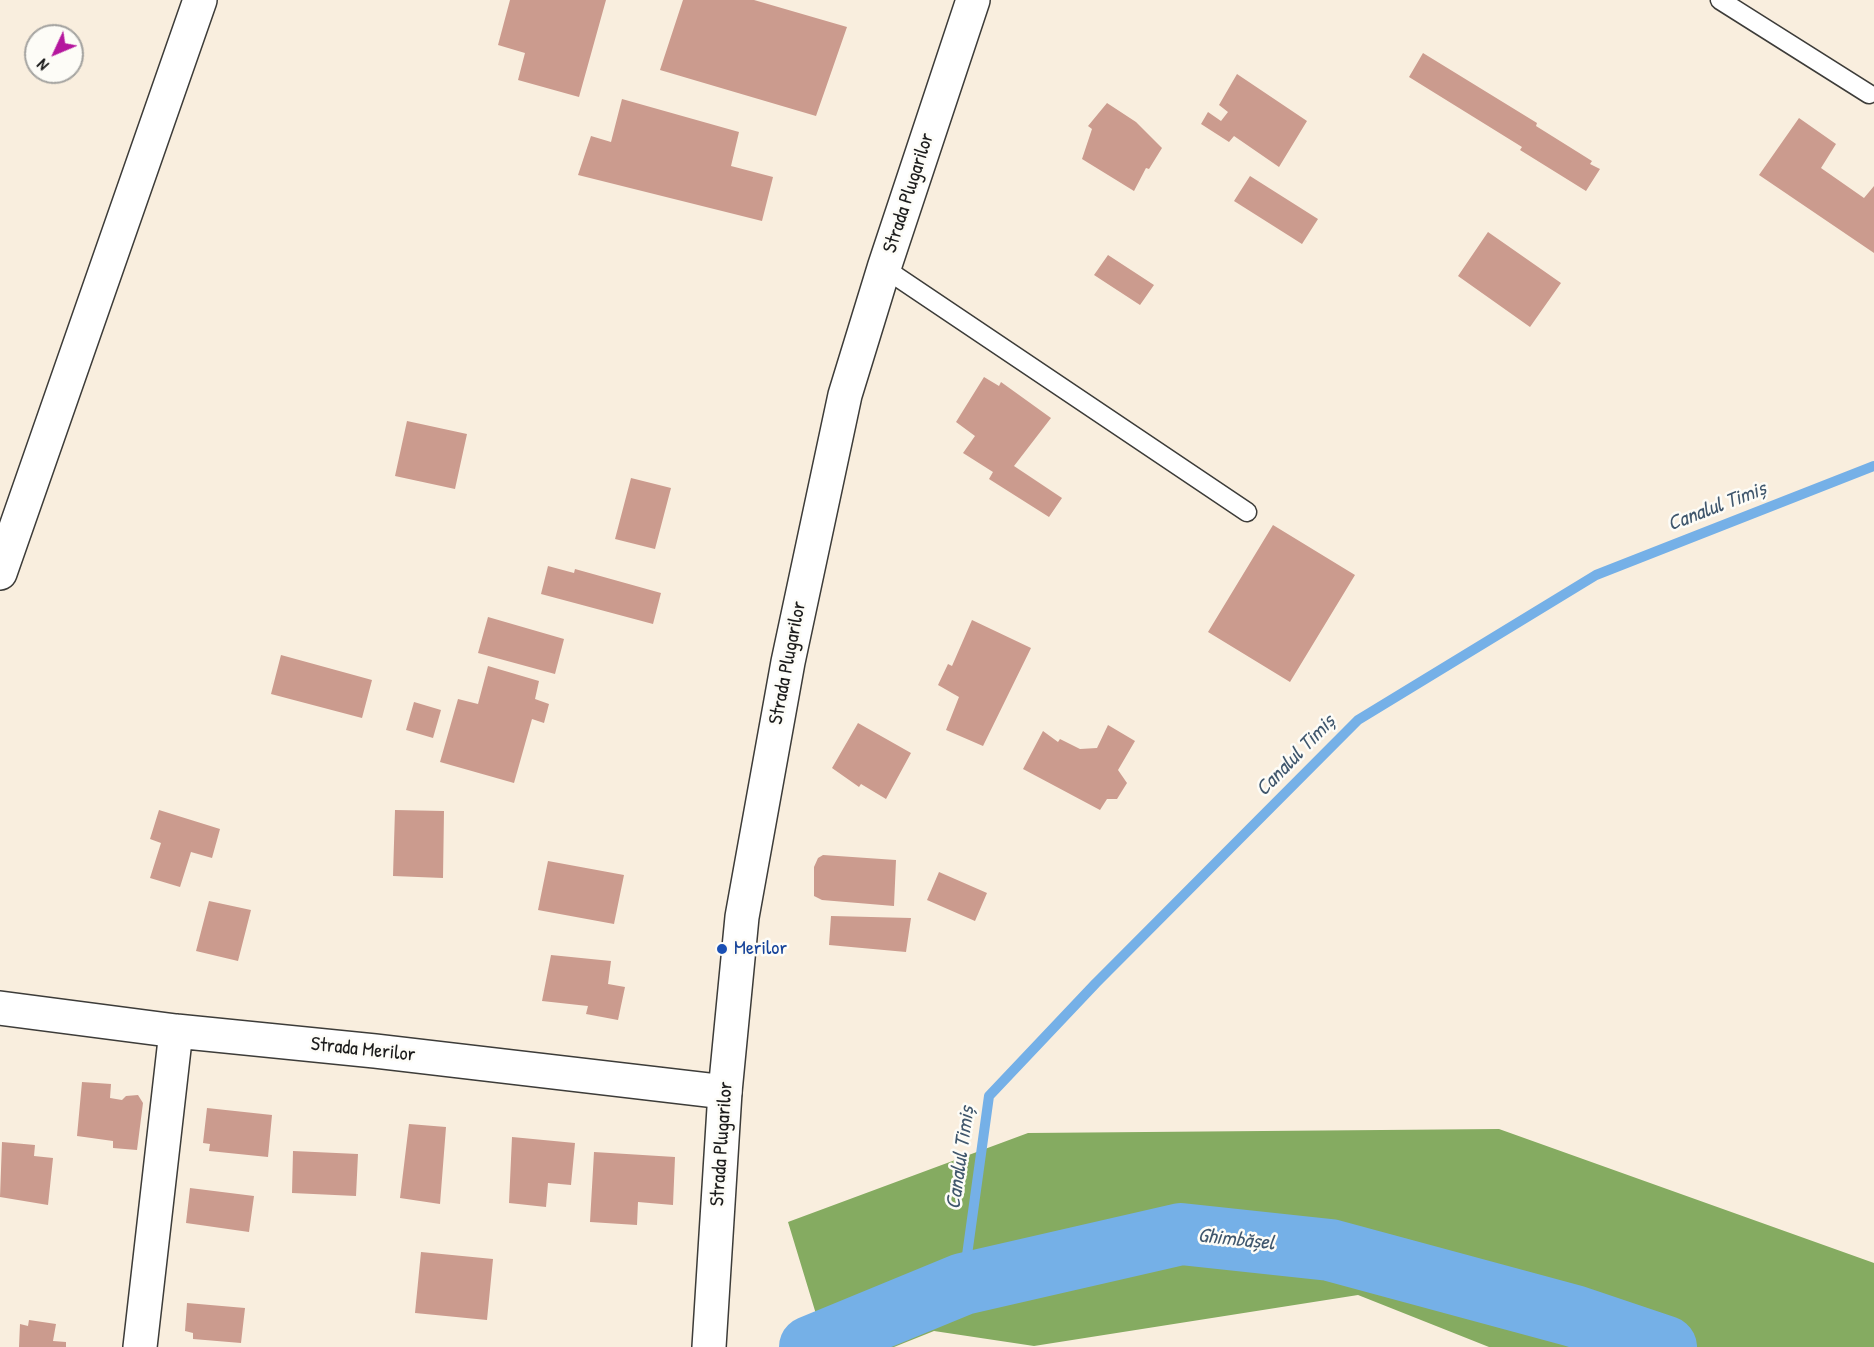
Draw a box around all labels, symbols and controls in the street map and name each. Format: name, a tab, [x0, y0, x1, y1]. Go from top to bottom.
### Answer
north arrow	[24, 24, 84, 84]
text: N	[32, 54, 53, 76]
street label: Strada Plugarilor	[878, 130, 940, 256]
water label: Canalul Timiș	[1664, 477, 1770, 537]
street label: Strada Plugarilor	[764, 599, 812, 727]
water label: Canalul Timiș	[1251, 710, 1341, 802]
place label: Merilor	[734, 937, 787, 961]
marker: Merilor	[715, 942, 729, 956]
street label: Strada Merilor	[310, 1033, 416, 1067]
street label: Strada Plugarilor	[706, 1081, 738, 1207]
water label: Canalul Timiș	[941, 1105, 981, 1211]
water label: Ghimbășel	[1196, 1223, 1276, 1257]

